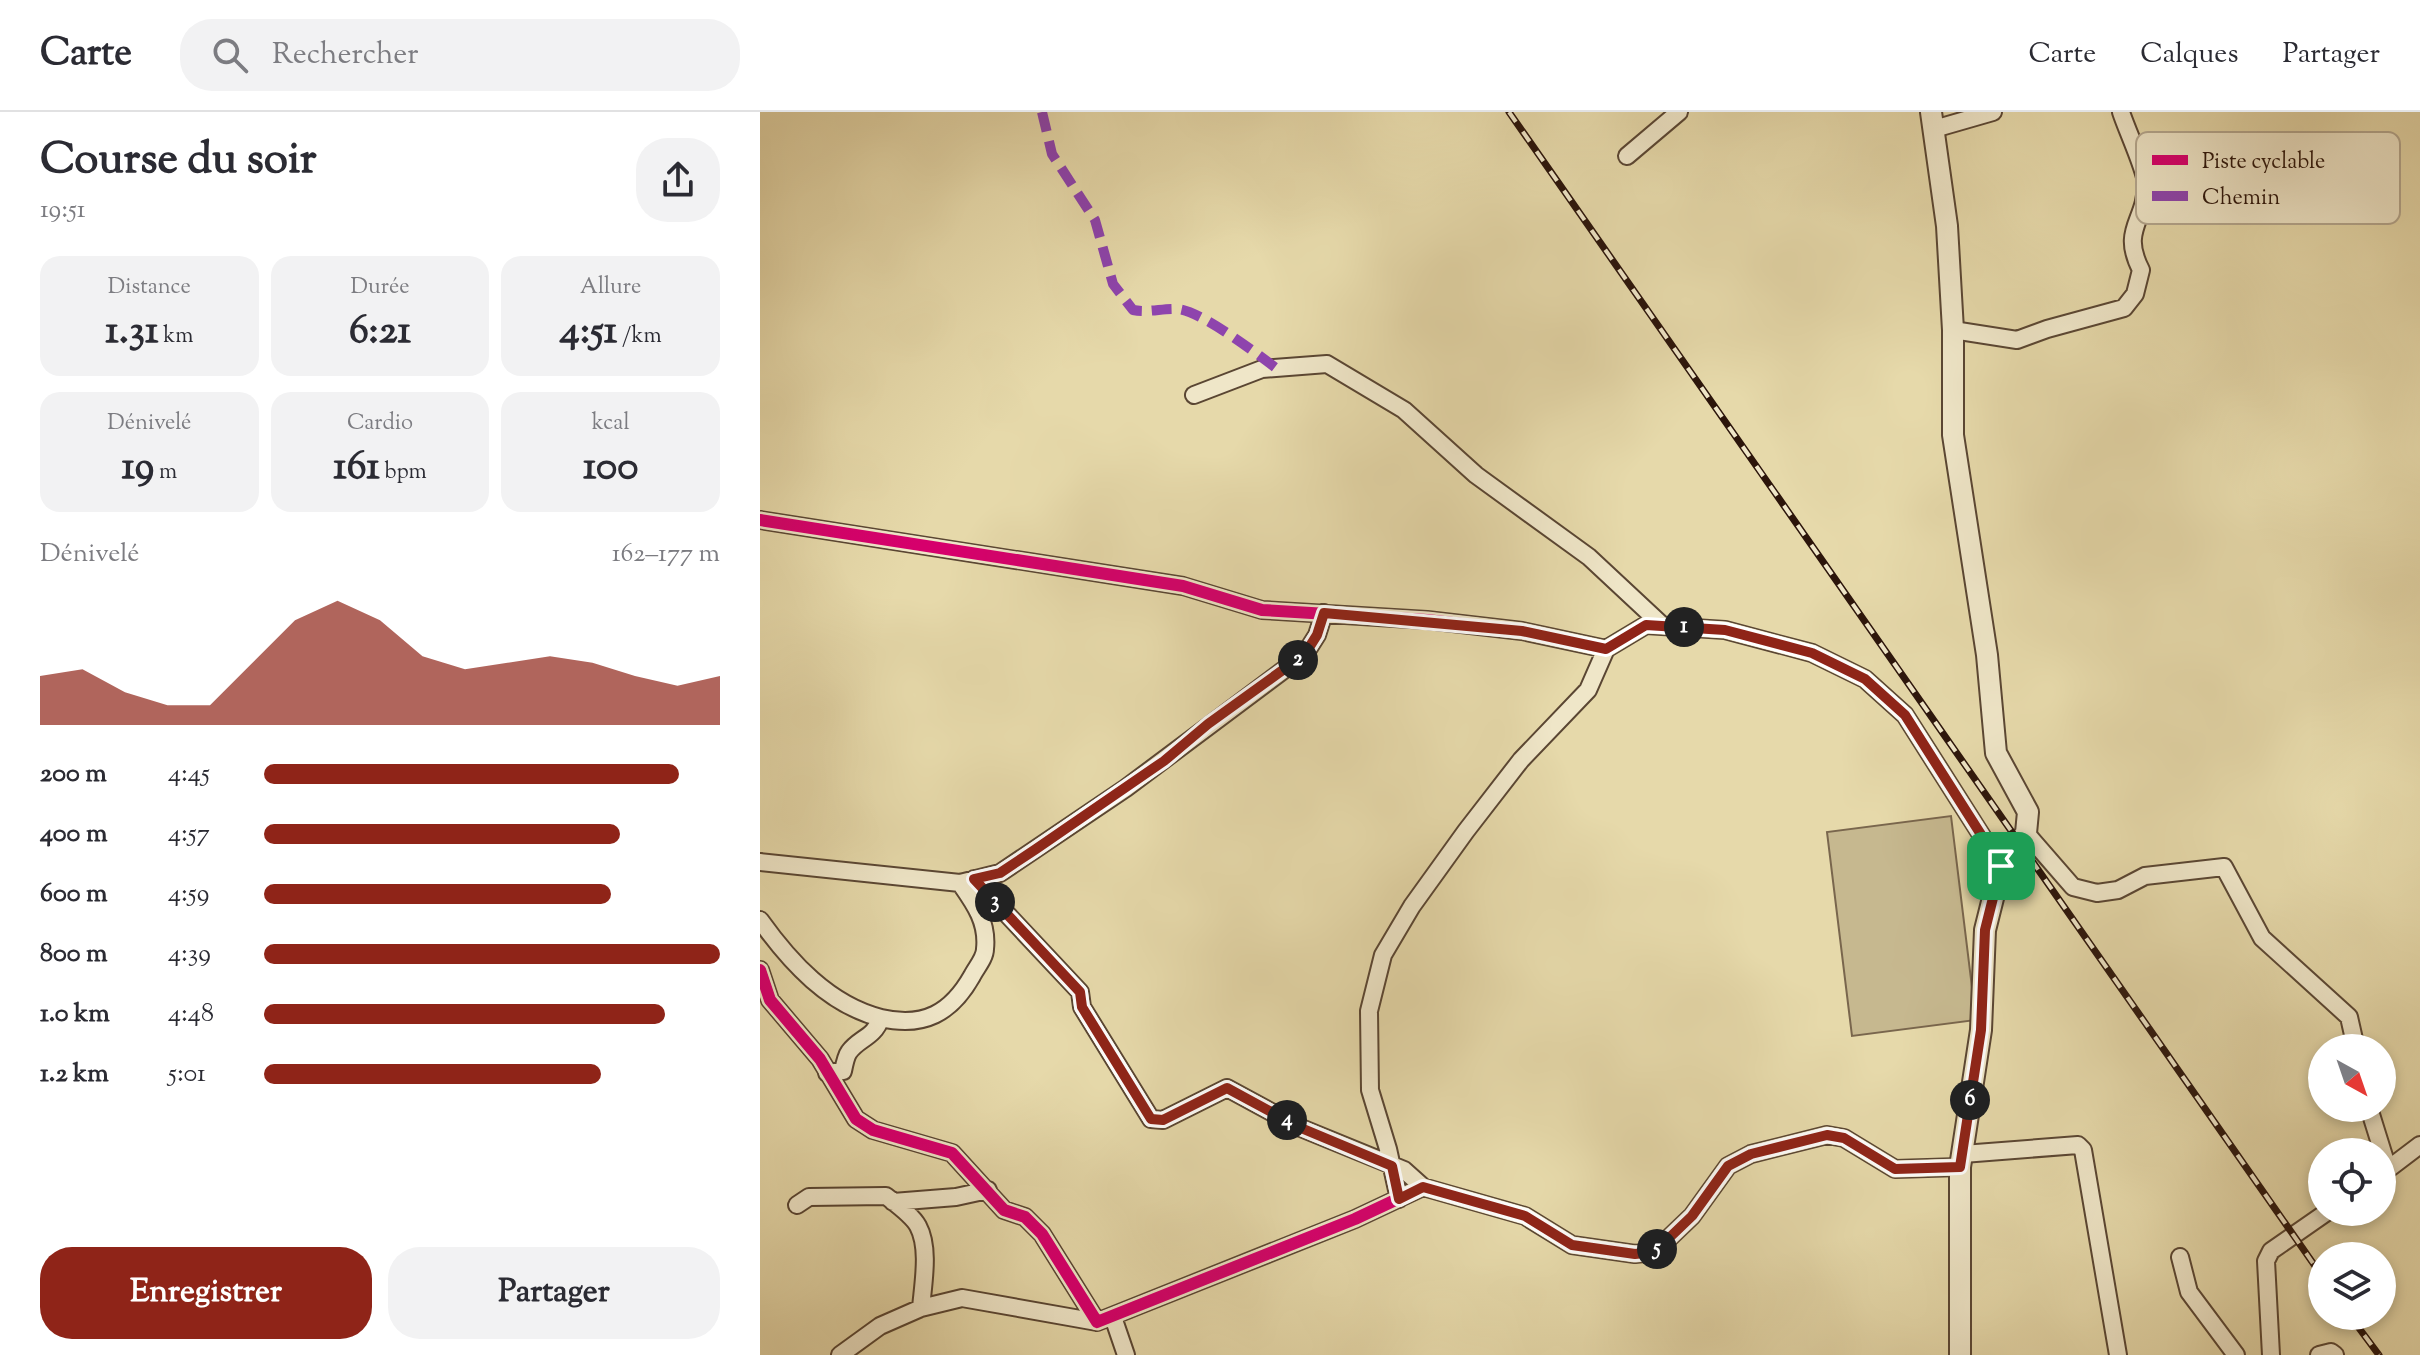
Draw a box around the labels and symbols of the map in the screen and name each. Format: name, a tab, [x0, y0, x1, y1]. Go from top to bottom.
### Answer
legend	[2136, 132, 2400, 224]
text: Piste cyclable	[2202, 147, 2325, 179]
text: Chemin	[2202, 183, 2280, 215]
pin: 1	[1664, 607, 1704, 647]
pin: 2	[1278, 640, 1318, 680]
pin	[1967, 832, 2035, 900]
pin: 3	[975, 882, 1015, 922]
north arrow	[2308, 1034, 2396, 1122]
pin: 6	[1950, 1080, 1990, 1120]
pin: 4	[1267, 1100, 1307, 1140]
pin: 5	[1637, 1229, 1677, 1269]

